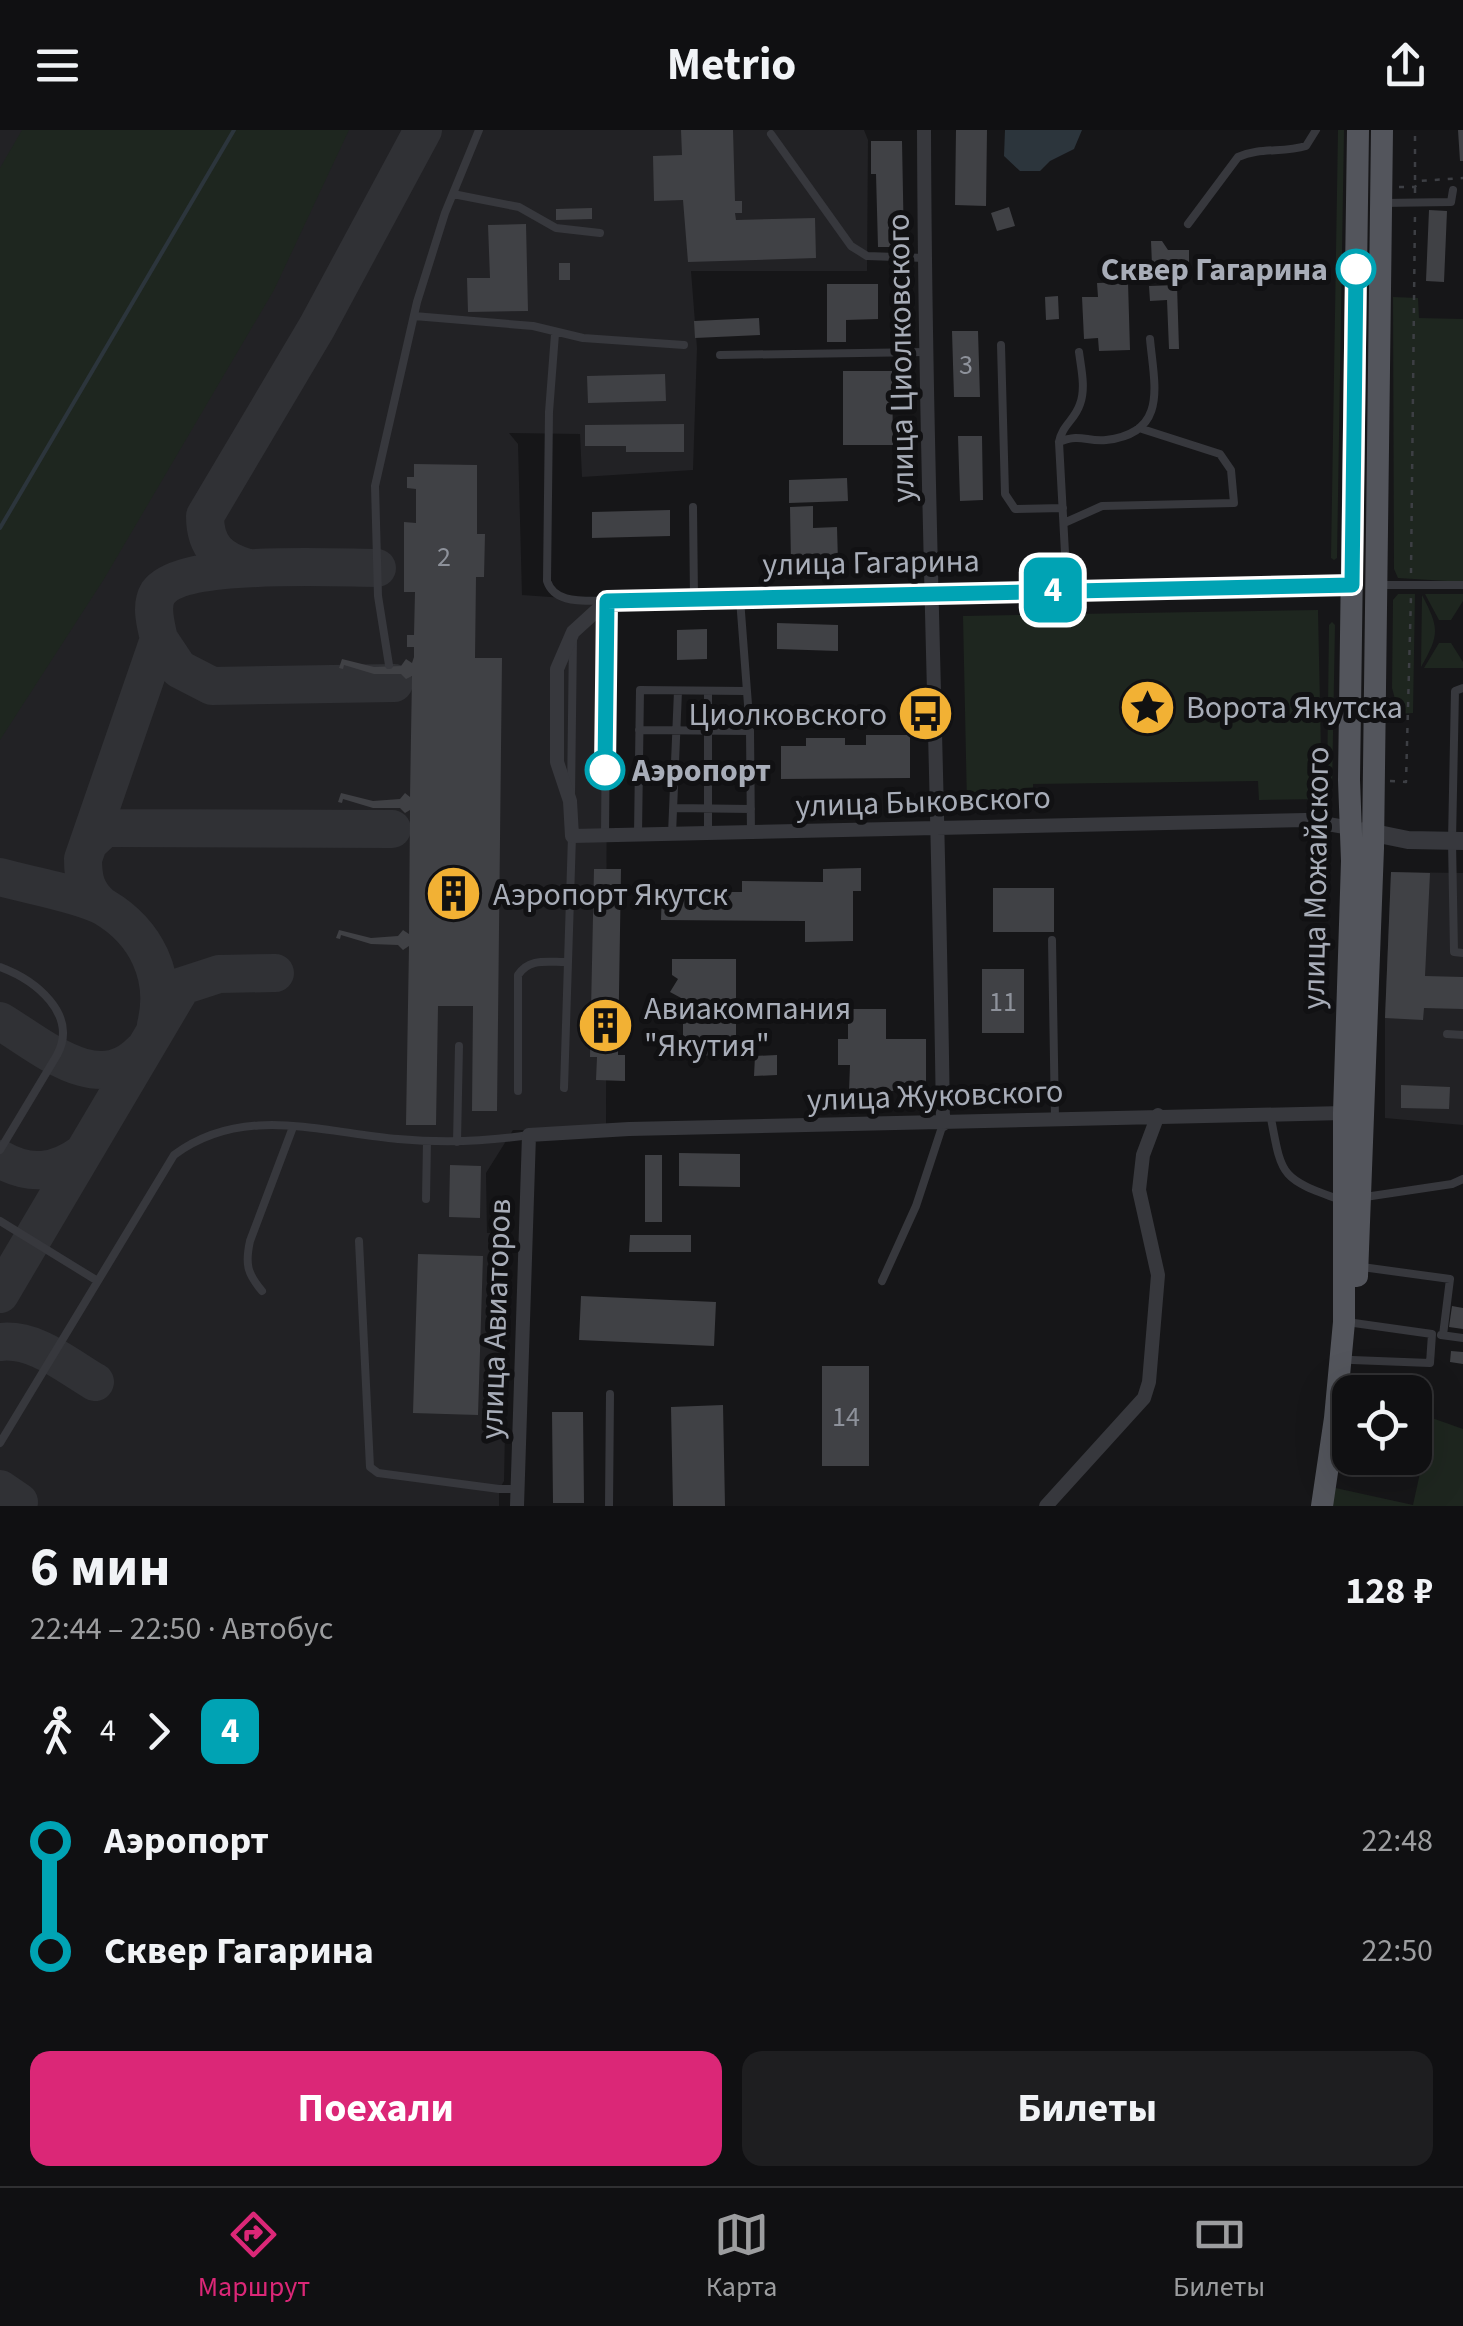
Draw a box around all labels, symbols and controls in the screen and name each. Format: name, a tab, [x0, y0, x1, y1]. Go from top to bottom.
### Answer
text: Metrio	[667, 33, 796, 97]
icon: menu	[30, 38, 85, 93]
icon: share	[1378, 38, 1433, 93]
street label: улица Циолковского	[875, 213, 927, 503]
place label: Сквер Гагарина	[1101, 247, 1328, 293]
marker: Сквер Гагарина	[1337, 250, 1375, 288]
house number: 3	[959, 345, 973, 385]
house number: 2	[437, 537, 451, 577]
street label: улица Гагарина	[762, 538, 980, 588]
line badge: 4	[1020, 558, 1086, 622]
text: 4	[1044, 565, 1062, 615]
place icon: Ворота Якутска	[1117, 677, 1177, 737]
bus stop icon: Циолковского	[896, 684, 956, 744]
place label: Ворота Якутска	[1186, 685, 1403, 731]
place label: Циолковского	[689, 692, 887, 738]
street label: улица Можайского	[1291, 746, 1341, 1010]
place label: Аэропорт	[631, 748, 771, 794]
marker: Аэропорт	[586, 751, 624, 789]
street label: улица Быковского	[794, 775, 1052, 829]
building icon: Аэропорт Якутск	[424, 864, 484, 924]
place label: Аэропорт Якутск	[493, 872, 728, 918]
house number: 11	[989, 982, 1017, 1022]
place label: Авиакомпания "Якутия"	[644, 986, 851, 1069]
building icon: Авиакомпания "Якутия"	[575, 996, 635, 1056]
street label: улица Жуковского	[806, 1069, 1064, 1123]
street label: улица Авиаторов	[469, 1198, 523, 1440]
map controls	[1332, 1375, 1432, 1475]
button: locate	[1332, 1375, 1432, 1475]
house number: 14	[832, 1397, 860, 1437]
text: 6 мин	[30, 1529, 170, 1607]
text: 128 ₽	[1345, 1564, 1433, 1618]
text: 22:44 – 22:50 · Автобус	[30, 1606, 333, 1652]
icon: walk	[30, 1704, 85, 1759]
icon: forward	[131, 1704, 186, 1759]
text: 4	[221, 1706, 239, 1756]
text: 4	[100, 1708, 116, 1754]
text: Аэропорт	[104, 1814, 269, 1868]
text: 22:48	[1361, 1818, 1433, 1864]
text: Сквер Гагарина	[104, 1924, 374, 1978]
text: 22:50	[1361, 1928, 1433, 1974]
button: Поехали	[30, 2051, 722, 2166]
button: Билеты	[742, 2051, 1433, 2166]
tab: Маршрут	[198, 2207, 310, 2307]
tab: Карта	[706, 2207, 777, 2307]
tab: Билеты	[1173, 2207, 1265, 2307]

